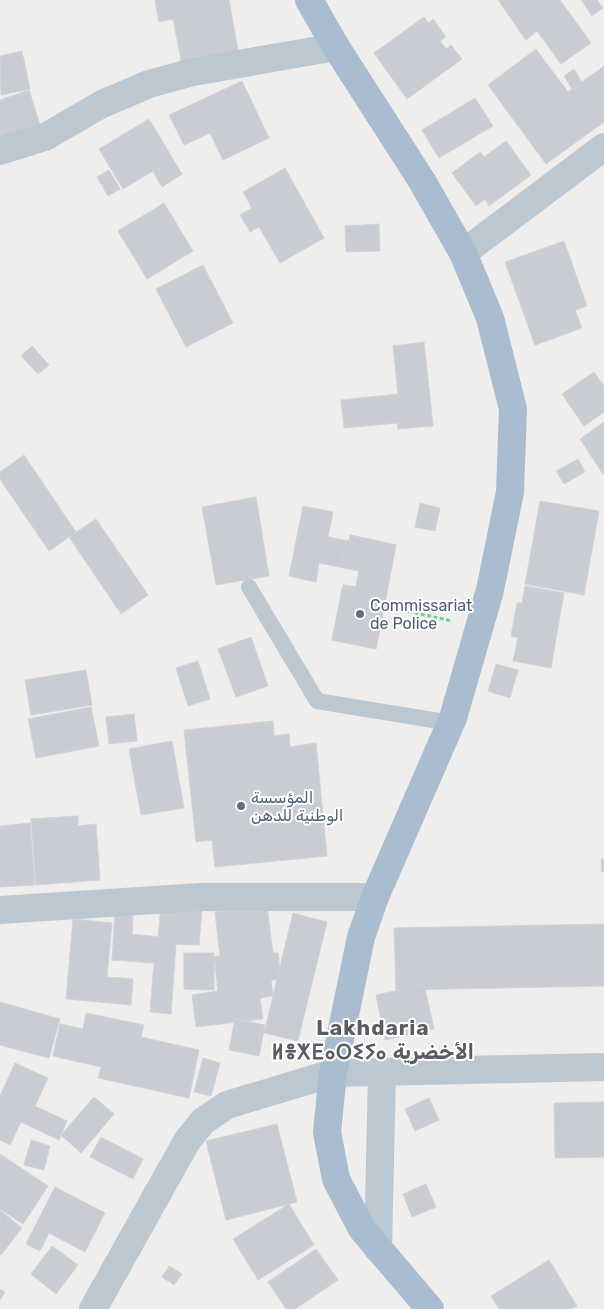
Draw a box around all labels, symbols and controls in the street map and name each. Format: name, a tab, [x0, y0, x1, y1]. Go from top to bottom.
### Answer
place label: Commissariat de Police	[370, 596, 472, 633]
marker: Commissariat de Police	[354, 608, 366, 620]
place label: المؤسسة الوطنية للدهن	[251, 788, 344, 826]
marker: المؤسسة الوطنية للدهن	[235, 800, 247, 812]
district label: Lakhdaria ⵍⴻⵅⴹⴰⵔⵉⵢⴰ الأخضرية	[272, 1015, 474, 1065]

